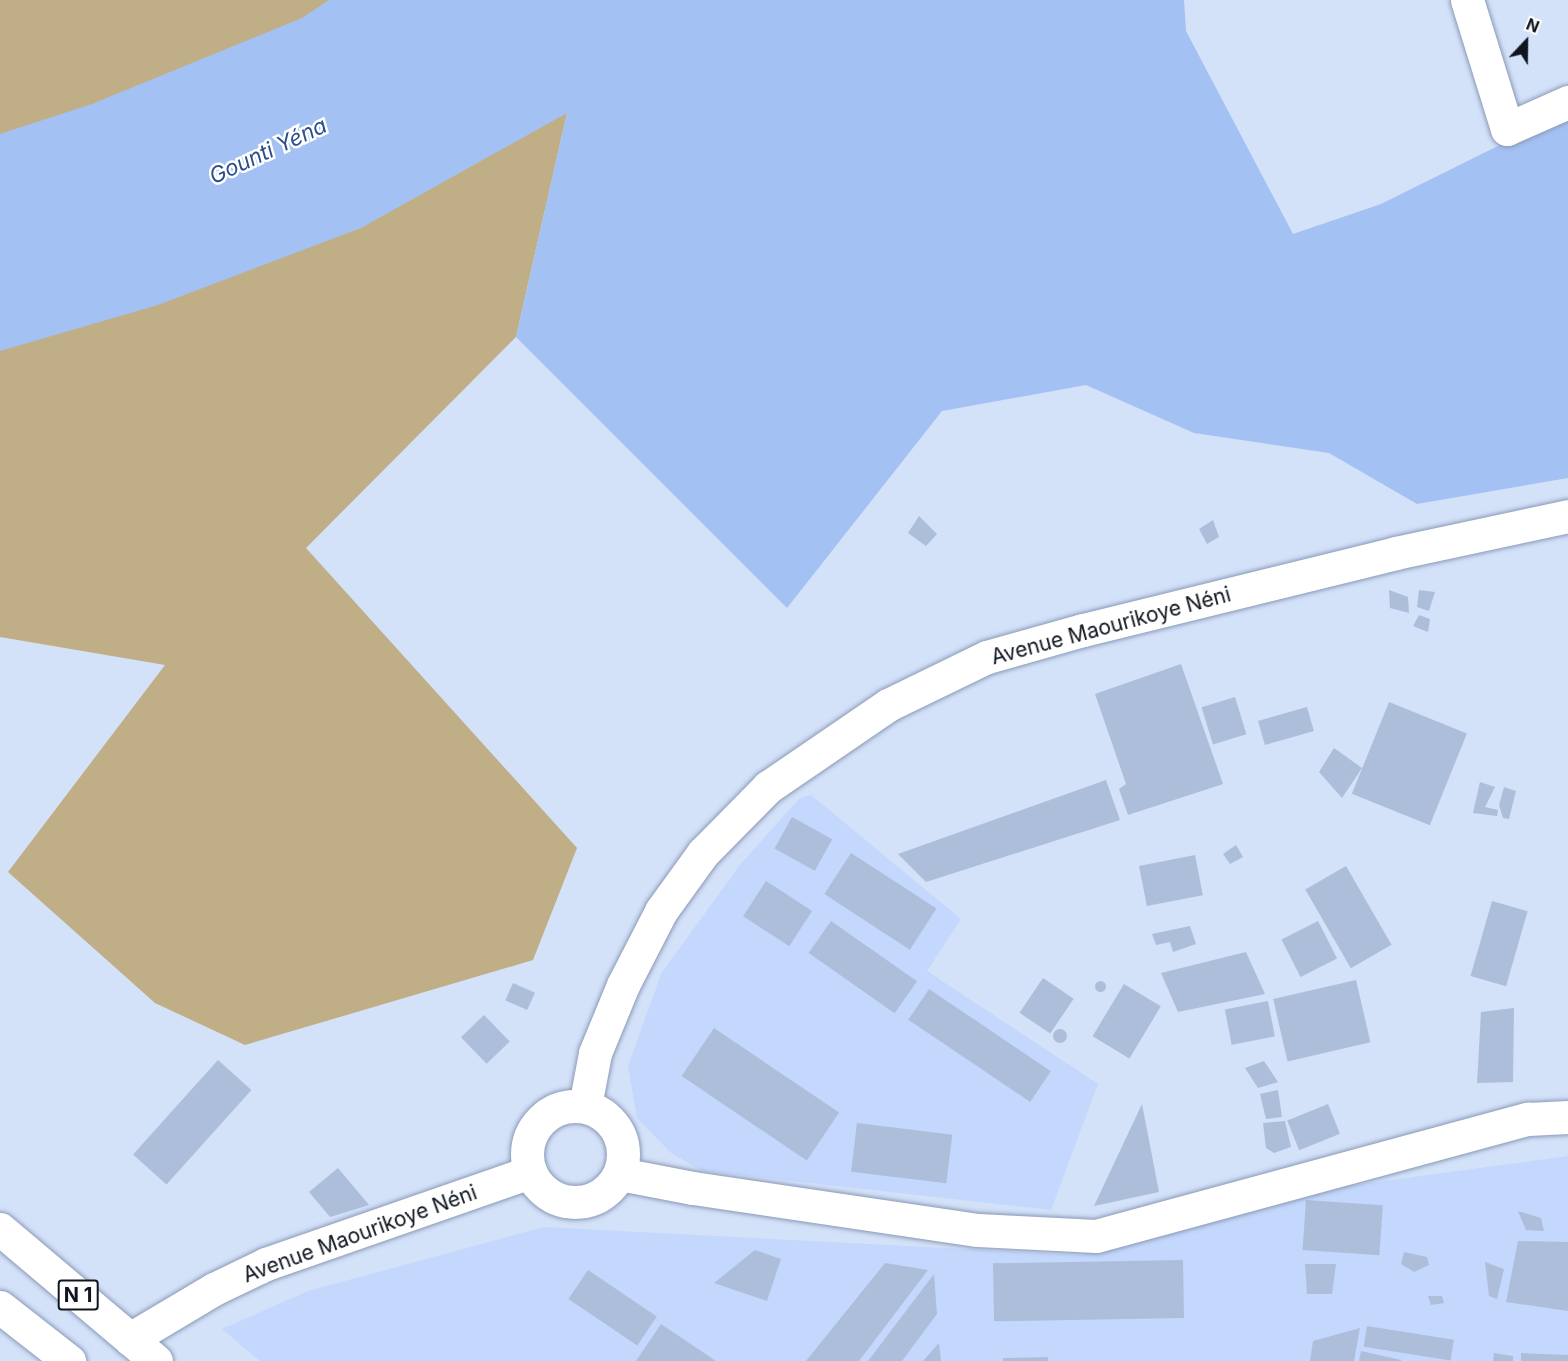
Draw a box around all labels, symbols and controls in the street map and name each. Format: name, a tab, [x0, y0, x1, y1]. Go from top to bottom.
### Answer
north arrow	[1496, 12, 1556, 72]
text: N	[1523, 14, 1542, 37]
water label: Gounti Yéna	[205, 112, 331, 190]
street label: Avenue Maourikoye Néni	[988, 582, 1234, 670]
street label: Avenue Maourikoye Néni	[240, 1180, 480, 1288]
road number: N 1	[57, 1278, 99, 1312]

